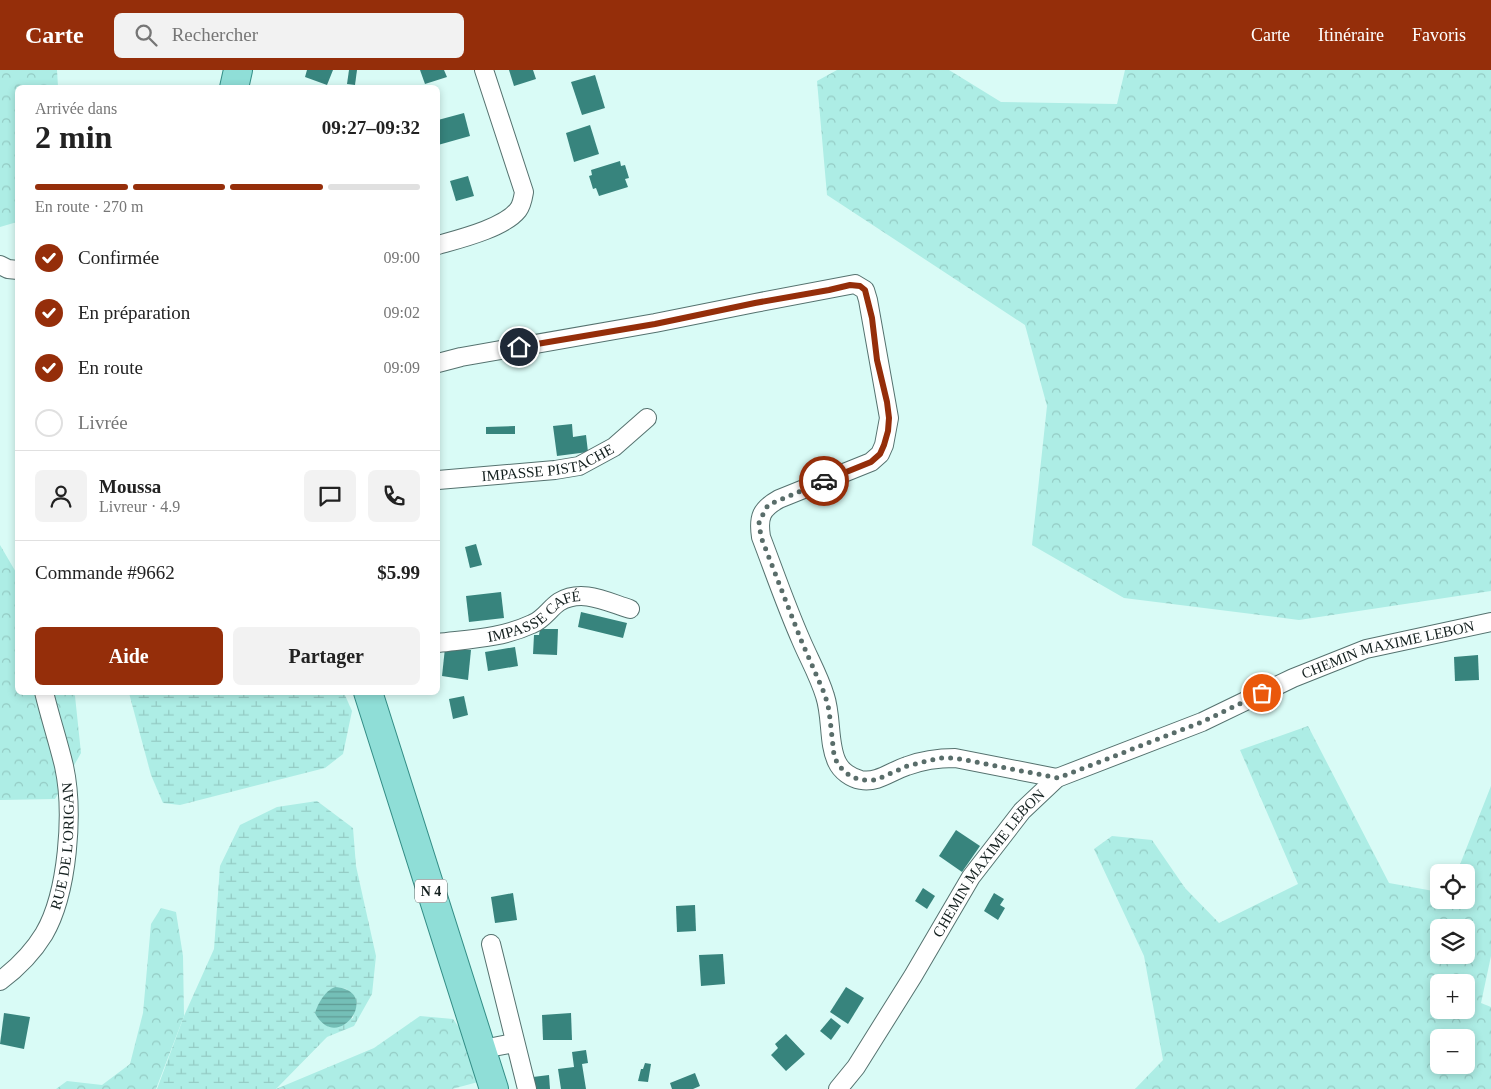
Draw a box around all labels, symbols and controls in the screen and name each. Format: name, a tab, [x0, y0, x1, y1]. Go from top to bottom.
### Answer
search box	[114, 13, 464, 58]
icon: search	[132, 21, 160, 49]
text: Carte	[25, 22, 84, 48]
text: Rechercher	[172, 24, 258, 45]
text: Carte	[1251, 25, 1290, 45]
text: Itinéraire	[1318, 25, 1384, 45]
text: Favoris	[1412, 25, 1466, 45]
text: Arrivée dans	[35, 100, 117, 117]
text: 09:27–09:32	[322, 117, 420, 138]
text: 2 min	[35, 119, 112, 155]
text: En route · 270 m	[35, 198, 143, 215]
icon: check	[35, 244, 63, 272]
text: Confirmée	[78, 247, 159, 268]
text: 09:00	[384, 249, 420, 266]
icon: check	[35, 299, 63, 327]
text: En préparation	[78, 302, 190, 323]
text: 09:02	[384, 304, 420, 321]
pin	[498, 326, 540, 368]
icon: home	[505, 333, 533, 361]
icon: check	[35, 354, 63, 382]
text: En route	[78, 357, 143, 378]
text: 09:09	[384, 359, 420, 376]
text: Livrée	[78, 412, 128, 433]
street label: IMPASSE PISTACHE	[481, 441, 617, 484]
courier	[799, 456, 849, 506]
icon: car	[810, 467, 838, 495]
button: person	[35, 470, 87, 522]
button: chat	[304, 470, 356, 522]
button: phone	[368, 470, 420, 522]
text: Moussa	[99, 476, 161, 497]
text: Livreur · 4.9	[99, 498, 180, 515]
text: Commande #9662	[35, 562, 175, 583]
text: $5.99	[377, 562, 420, 583]
street label: IMPASSE CAFÉ	[486, 588, 581, 645]
street label: CHEMIN MAXIME LEBON	[1299, 618, 1476, 682]
button: Aide	[35, 627, 223, 685]
button: Partager	[233, 627, 420, 685]
pin	[1241, 672, 1283, 714]
icon: bag	[1248, 679, 1276, 707]
street label: RUE DE L'ORIGAN	[47, 782, 77, 912]
street label: CHEMIN MAXIME LEBON	[930, 786, 1048, 940]
map controls	[1430, 864, 1475, 1074]
button: locate	[1430, 864, 1475, 909]
road number: N 4	[415, 879, 447, 902]
button: layers	[1430, 919, 1475, 964]
button: +	[1430, 974, 1475, 1019]
button: −	[1430, 1029, 1475, 1074]

